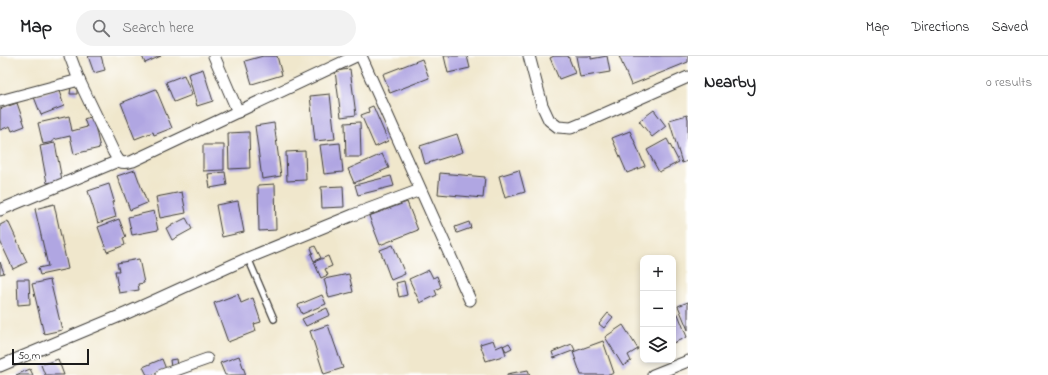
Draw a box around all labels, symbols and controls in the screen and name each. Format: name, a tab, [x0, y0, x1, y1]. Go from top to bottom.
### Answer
search box	[76, 10, 356, 46]
text: Map	[20, 14, 52, 41]
icon: search	[90, 17, 112, 39]
text: Search here	[122, 17, 194, 39]
text: Map	[866, 17, 889, 38]
text: Directions	[911, 17, 969, 38]
text: Saved	[991, 17, 1028, 38]
text: Nearby	[704, 70, 756, 95]
text: 0 results	[986, 73, 1032, 92]
map controls	[640, 255, 676, 363]
button: +	[640, 255, 676, 291]
button: −	[640, 291, 676, 327]
button: layers	[640, 327, 676, 363]
scale bar	[12, 347, 89, 366]
text: 50 m	[18, 348, 40, 364]

